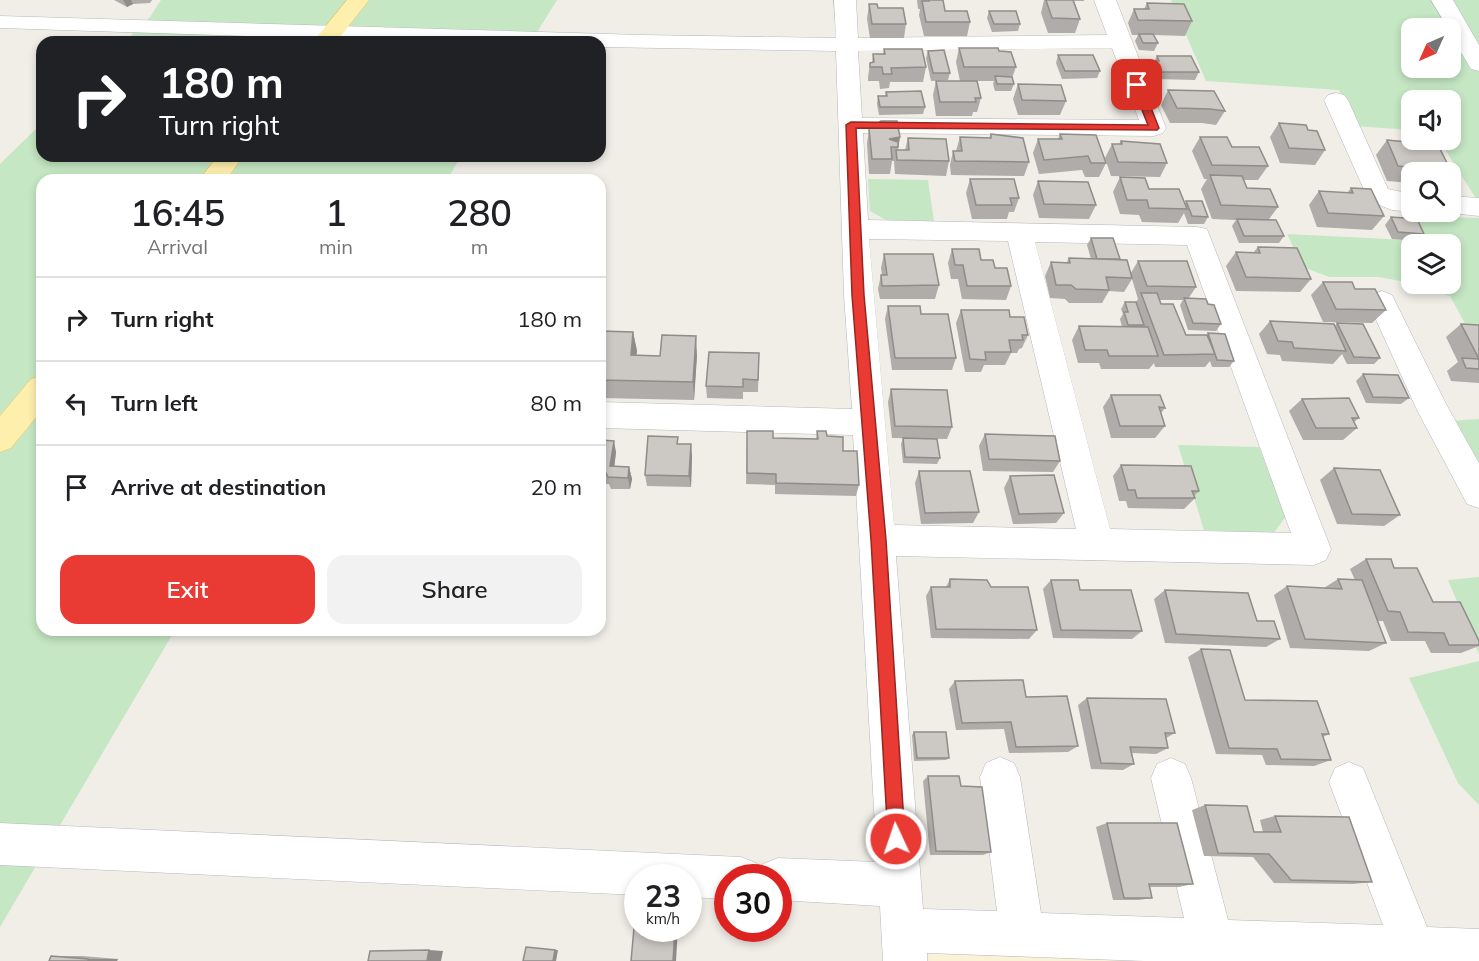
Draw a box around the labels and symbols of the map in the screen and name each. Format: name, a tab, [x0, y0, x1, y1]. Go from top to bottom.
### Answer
north arrow	[1401, 18, 1461, 78]
pin	[1111, 59, 1162, 110]
position arrow	[864, 807, 928, 871]
speed limit sign: 30	[714, 864, 792, 942]

